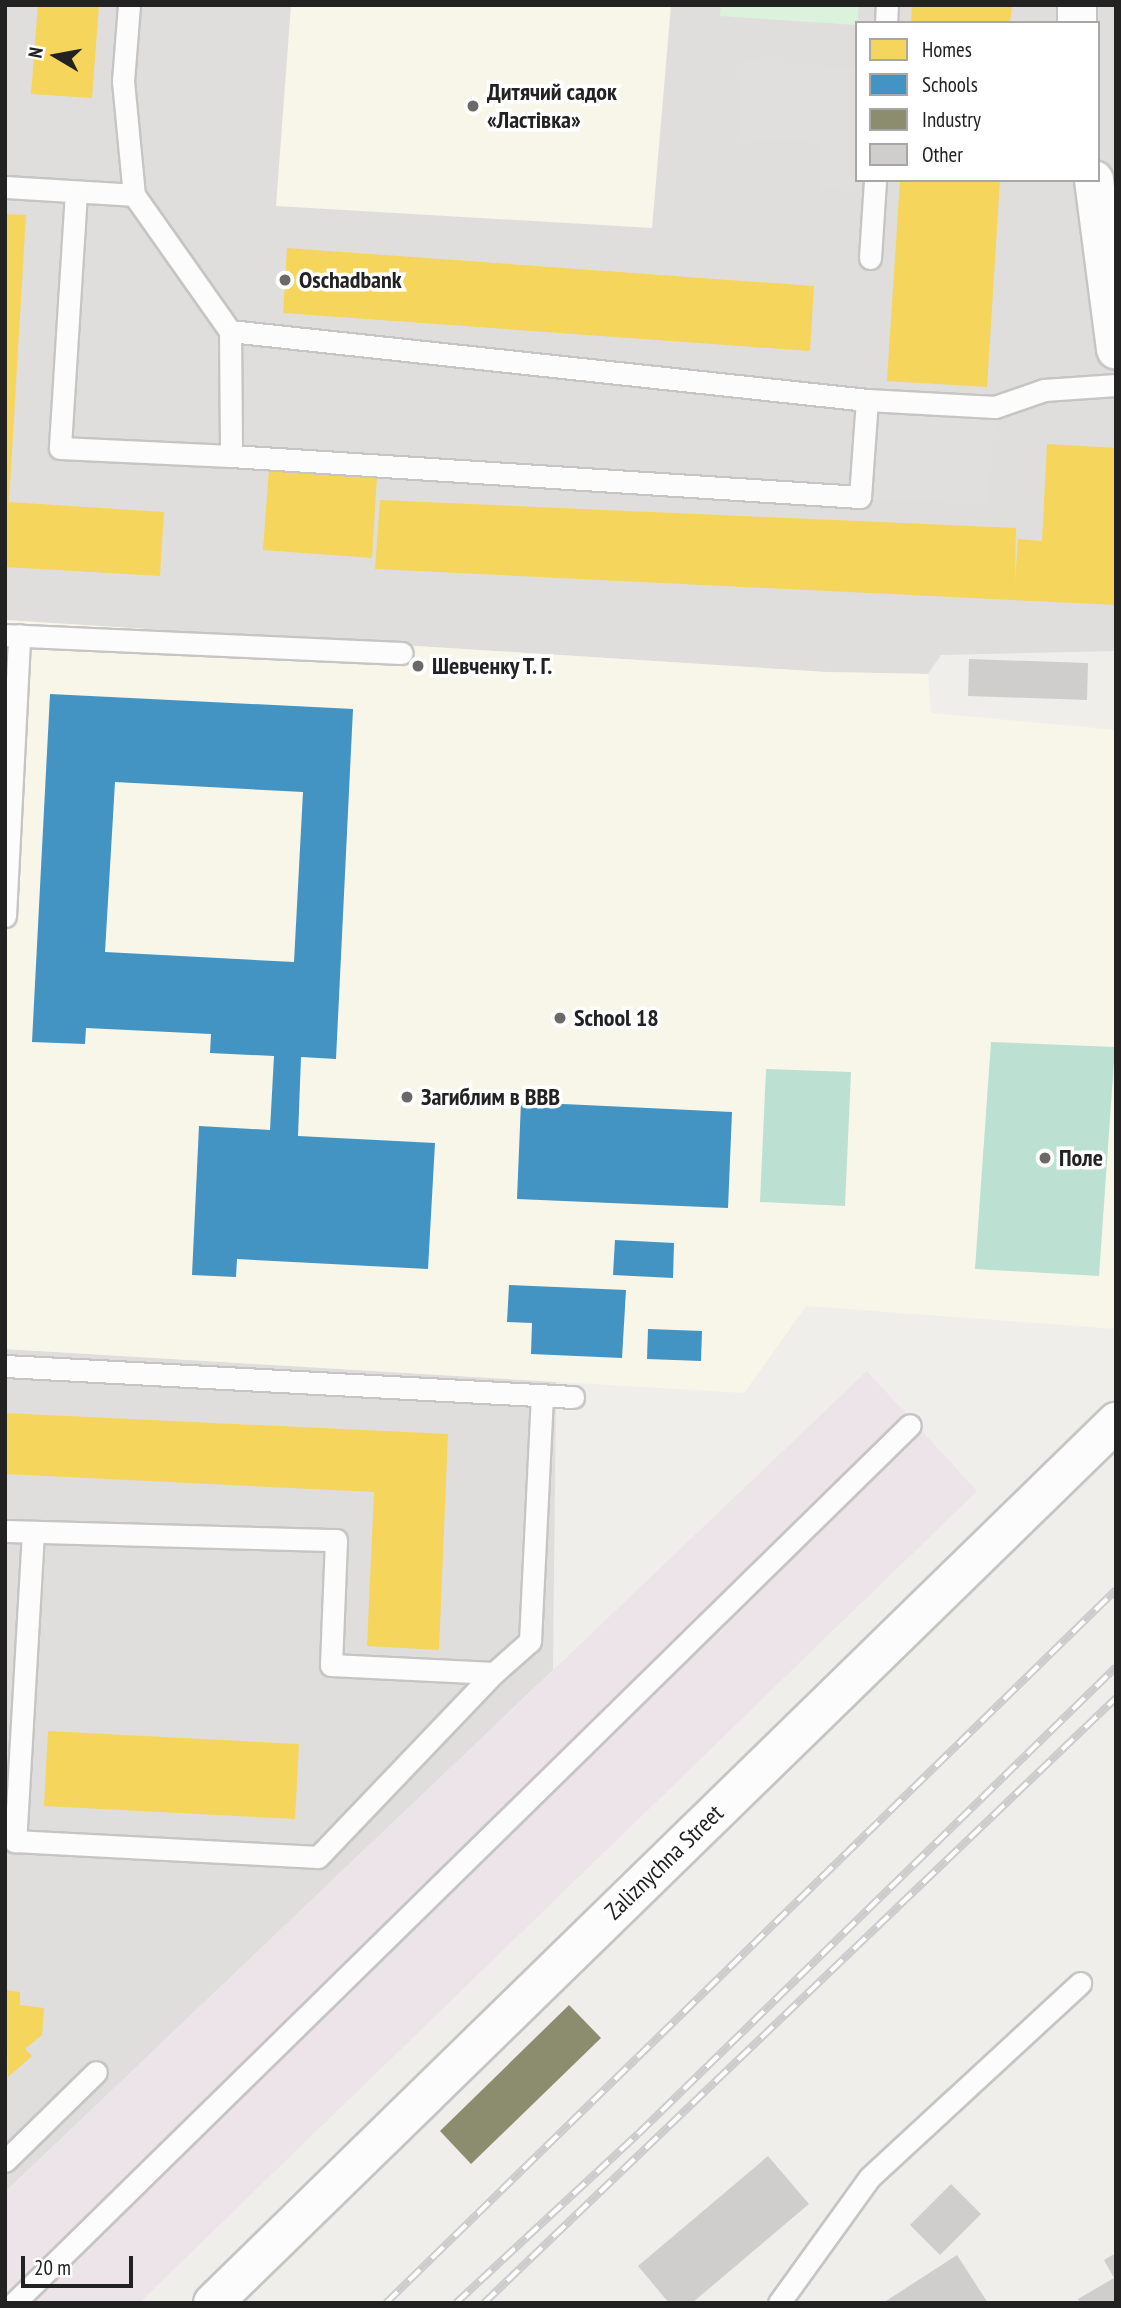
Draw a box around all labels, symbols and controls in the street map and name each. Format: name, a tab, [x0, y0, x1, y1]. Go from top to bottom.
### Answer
north arrow	[21, 21, 91, 91]
legend	[855, 21, 1100, 182]
text: Homes	[922, 36, 972, 63]
text: N	[23, 45, 48, 59]
text: Schools	[922, 71, 978, 98]
place label: Дитячий садок «Ластівка»	[487, 78, 617, 134]
marker: Дитячий садок «Ластівка»	[465, 98, 481, 114]
text: Industry	[922, 106, 981, 133]
text: Other	[922, 141, 963, 168]
place label: Oschadbank	[299, 266, 402, 294]
marker: Oschadbank	[277, 272, 293, 288]
place label: Шевченку Т. Г.	[432, 652, 555, 680]
marker: Шевченку Т. Г.	[410, 658, 426, 674]
place label: School 18	[574, 1004, 659, 1032]
marker: School 18	[552, 1010, 568, 1026]
place label: Загиблим в ВВВ	[421, 1083, 560, 1111]
marker: Загиблим в ВВВ	[399, 1089, 415, 1105]
place label: Поле	[1059, 1144, 1103, 1172]
marker: Поле	[1037, 1150, 1053, 1166]
street label: Zaliznychna Street	[599, 1799, 729, 1925]
scale bar	[24, 2242, 136, 2286]
text: 20 m	[34, 2254, 71, 2281]

